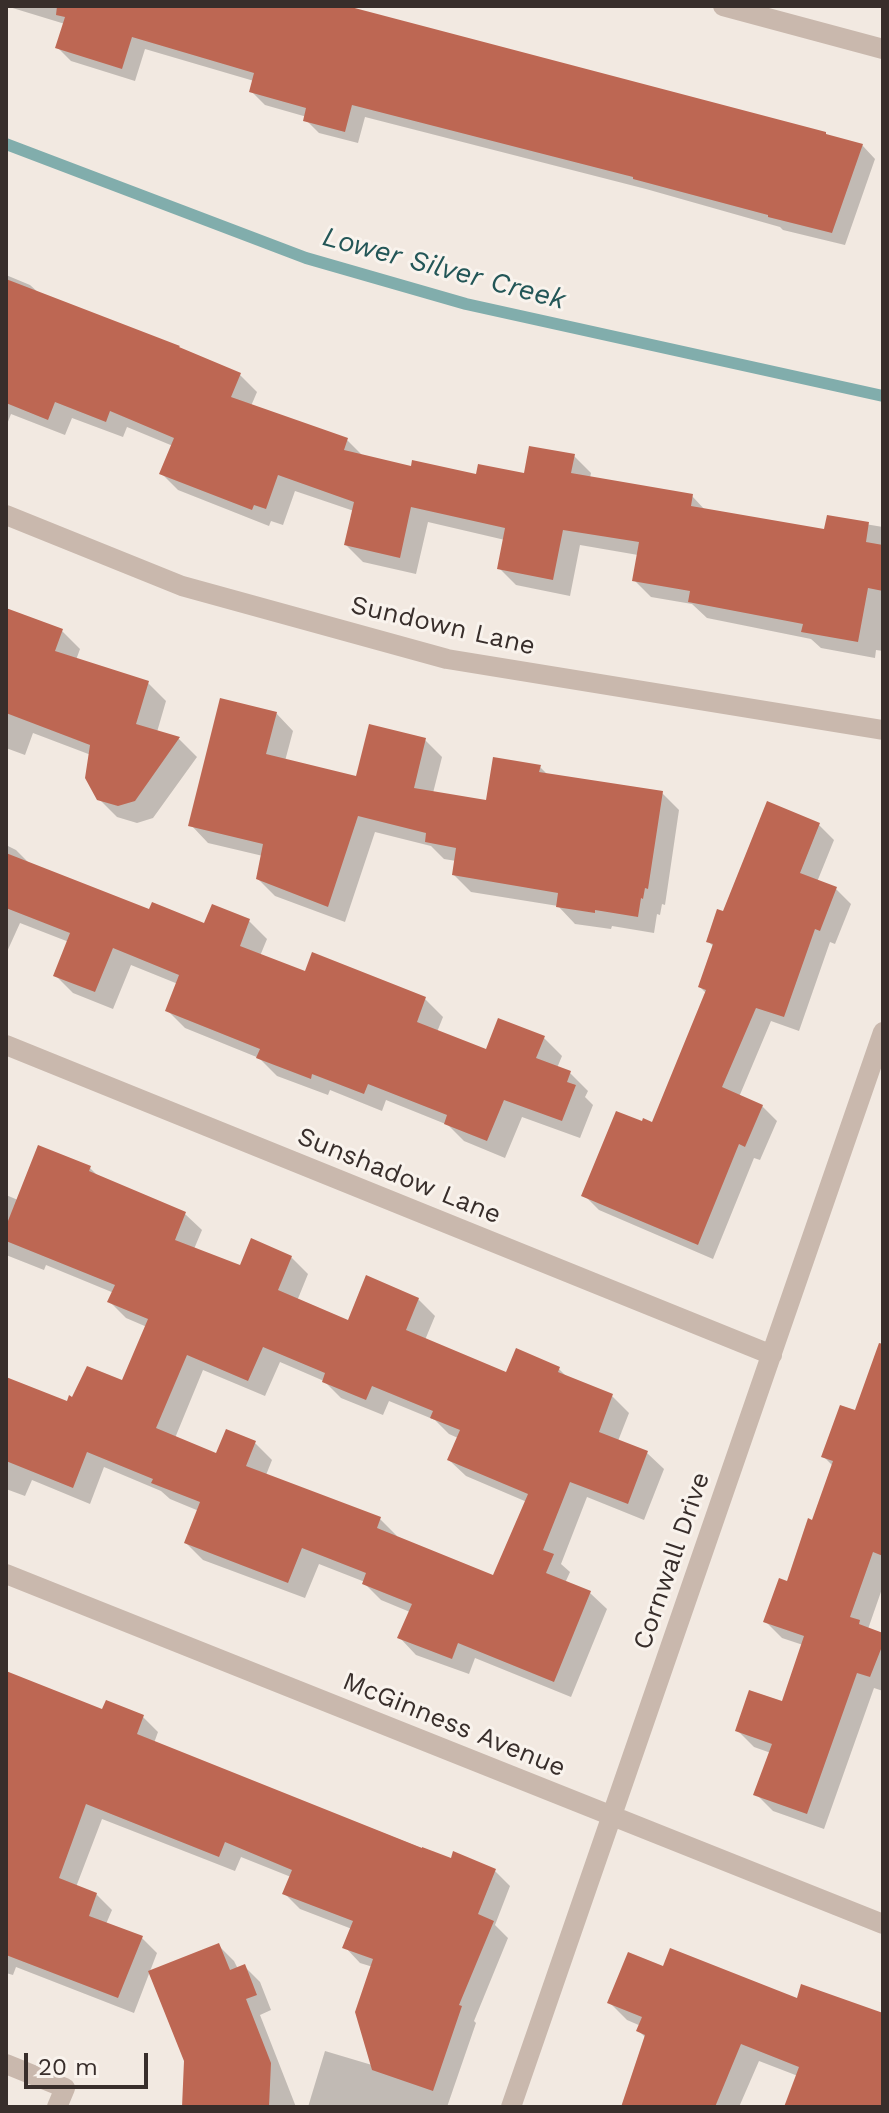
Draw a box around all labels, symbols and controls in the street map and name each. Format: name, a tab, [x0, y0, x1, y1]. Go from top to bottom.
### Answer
water label: Lower Silver Creek	[319, 220, 569, 318]
street label: Sundown Lane	[348, 590, 538, 662]
street label: Sunshadow Lane	[293, 1121, 505, 1231]
street label: Cornwall Drive	[627, 1468, 717, 1654]
street label: McGinness Avenue	[338, 1666, 570, 1784]
scale bar	[28, 2037, 152, 2087]
text: 20 m	[38, 2053, 98, 2081]

